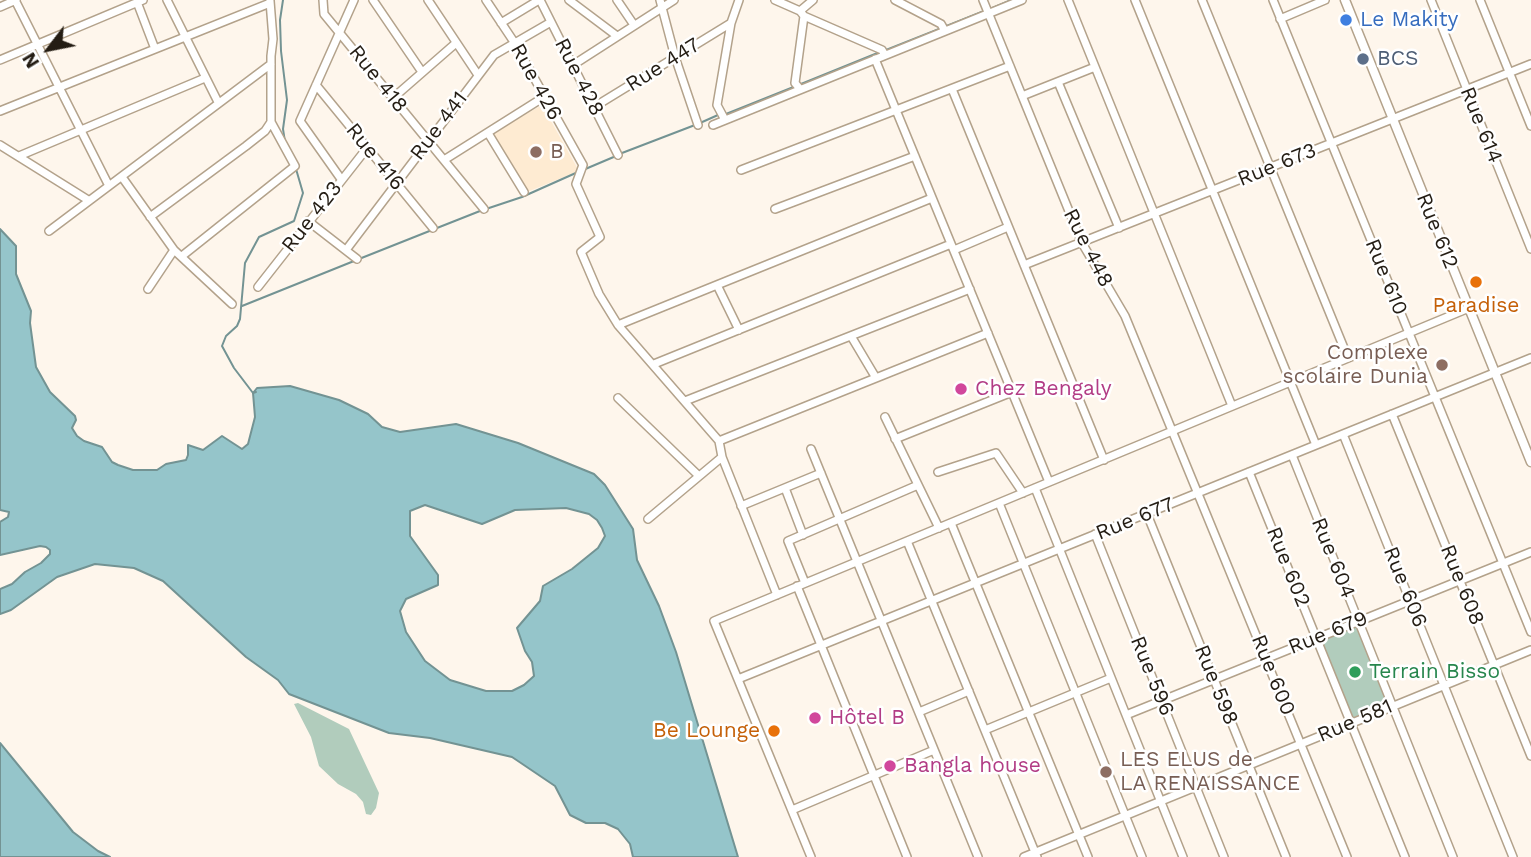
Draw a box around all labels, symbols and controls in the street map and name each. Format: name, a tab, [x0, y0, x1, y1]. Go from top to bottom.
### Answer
place label: Le Makity	[1360, 7, 1458, 33]
marker: Le Makity	[1338, 12, 1354, 28]
north arrow	[14, 14, 84, 84]
street label: Rue 447	[621, 32, 705, 98]
street label: Rue 428	[549, 34, 609, 120]
street label: Rue 426	[505, 39, 567, 125]
street label: Rue 418	[343, 40, 413, 118]
place label: BCS	[1377, 46, 1419, 72]
text: N	[17, 48, 44, 72]
marker: BCS	[1355, 51, 1371, 67]
street label: Rue 614	[1454, 83, 1508, 167]
street label: Rue 441	[405, 87, 473, 165]
street label: Rue 416	[340, 118, 410, 196]
street label: Rue 673	[1234, 138, 1320, 192]
place label: B	[550, 139, 564, 165]
marker: B	[528, 144, 544, 160]
street label: Rue 423	[276, 176, 348, 258]
street label: Rue 612	[1410, 190, 1464, 272]
street label: Rue 448	[1058, 205, 1118, 291]
street label: Rue 610	[1359, 235, 1413, 319]
marker: Paradise	[1468, 274, 1484, 290]
place label: Paradise	[1433, 293, 1519, 319]
place label: Complexe scolaire Dunia	[1283, 340, 1428, 390]
marker: Complexe scolaire Dunia	[1434, 357, 1450, 373]
place label: Chez Bengaly	[975, 376, 1112, 402]
marker: Chez Bengaly	[953, 381, 969, 397]
street label: Rue 677	[1092, 492, 1178, 546]
street label: Rue 604	[1305, 514, 1361, 602]
street label: Rue 602	[1261, 523, 1315, 611]
street label: Rue 608	[1434, 541, 1490, 629]
street label: Rue 606	[1377, 543, 1433, 631]
street label: Rue 679	[1285, 606, 1371, 660]
street label: Rue 600	[1245, 631, 1301, 719]
street label: Rue 596	[1125, 632, 1179, 720]
street label: Rue 598	[1189, 641, 1243, 729]
place label: Terrain Bisso	[1369, 659, 1500, 685]
marker: Terrain Bisso	[1347, 664, 1363, 680]
street label: Rue 581	[1314, 694, 1396, 748]
place label: Hôtel B	[829, 705, 905, 731]
marker: Hôtel B	[807, 710, 823, 726]
place label: Be Lounge	[653, 718, 760, 744]
marker: Be Lounge	[766, 723, 782, 739]
place label: LES ELUS de LA RENAISSANCE	[1120, 747, 1300, 797]
place label: Bangla house	[904, 753, 1041, 779]
marker: Bangla house	[882, 758, 898, 774]
marker: LES ELUS de LA RENAISSANCE	[1098, 764, 1114, 780]

